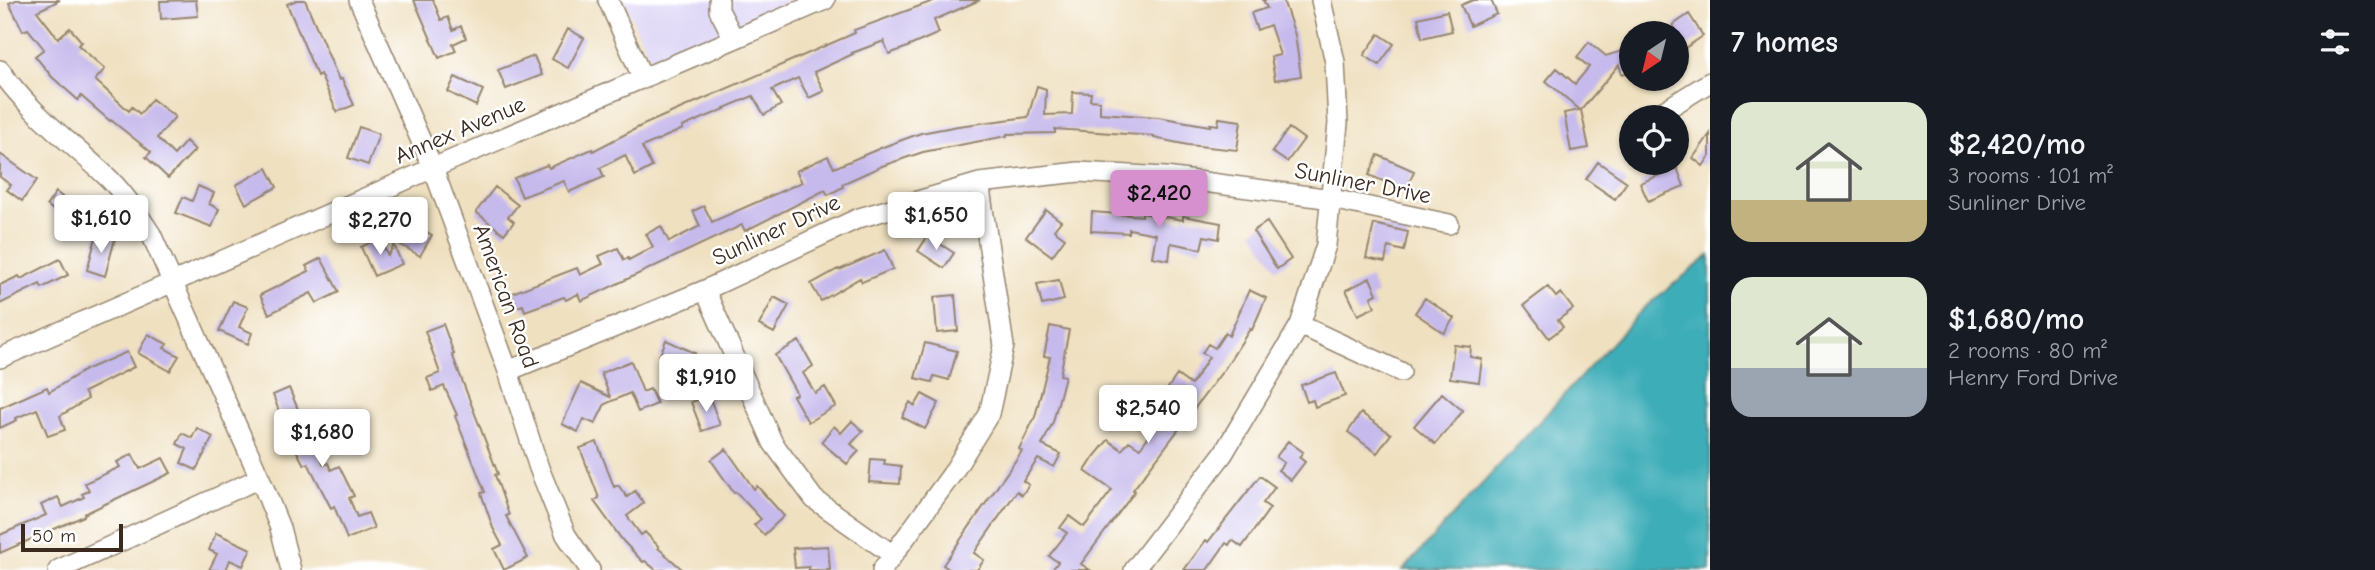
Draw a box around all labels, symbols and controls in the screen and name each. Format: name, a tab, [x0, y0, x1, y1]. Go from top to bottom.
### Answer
north arrow	[1619, 21, 1689, 91]
map controls	[1619, 21, 1689, 175]
icon: filters	[2316, 23, 2354, 61]
text: 7 homes	[1731, 25, 1838, 60]
street label: Annex Avenue	[391, 90, 529, 170]
button: locate	[1619, 105, 1689, 175]
text: $2,420/mo	[1948, 127, 2085, 162]
icon: home	[1787, 130, 1871, 214]
street label: Sunliner Drive	[1293, 157, 1433, 209]
text: 3 rooms · 101 m²	[1948, 162, 2113, 189]
pin: $2,420	[1102, 170, 1216, 230]
text: $2,420	[1126, 179, 1192, 206]
street label: Sunliner Drive	[708, 189, 844, 271]
text: Sunliner Drive	[1948, 189, 2086, 216]
pin: $1,650	[879, 192, 993, 252]
pin: $1,610	[44, 196, 158, 255]
pin: $2,270	[323, 198, 437, 257]
text: $1,650	[904, 201, 968, 228]
text: $1,610	[70, 204, 132, 231]
text: $2,270	[348, 206, 412, 233]
street label: American Road	[467, 220, 545, 372]
text: $1,680/mo	[1948, 302, 2084, 337]
icon: home	[1787, 305, 1871, 389]
text: 2 rooms · 80 m²	[1948, 337, 2107, 364]
pin: $1,910	[649, 354, 763, 414]
text: $1,910	[675, 363, 737, 390]
text: Henry Ford Drive	[1948, 364, 2118, 391]
pin: $2,540	[1091, 386, 1205, 445]
text: $2,540	[1115, 394, 1181, 421]
pin: $1,680	[265, 410, 379, 469]
text: $1,680	[290, 418, 354, 445]
scale bar	[21, 521, 122, 553]
text: 50 m	[32, 525, 76, 547]

